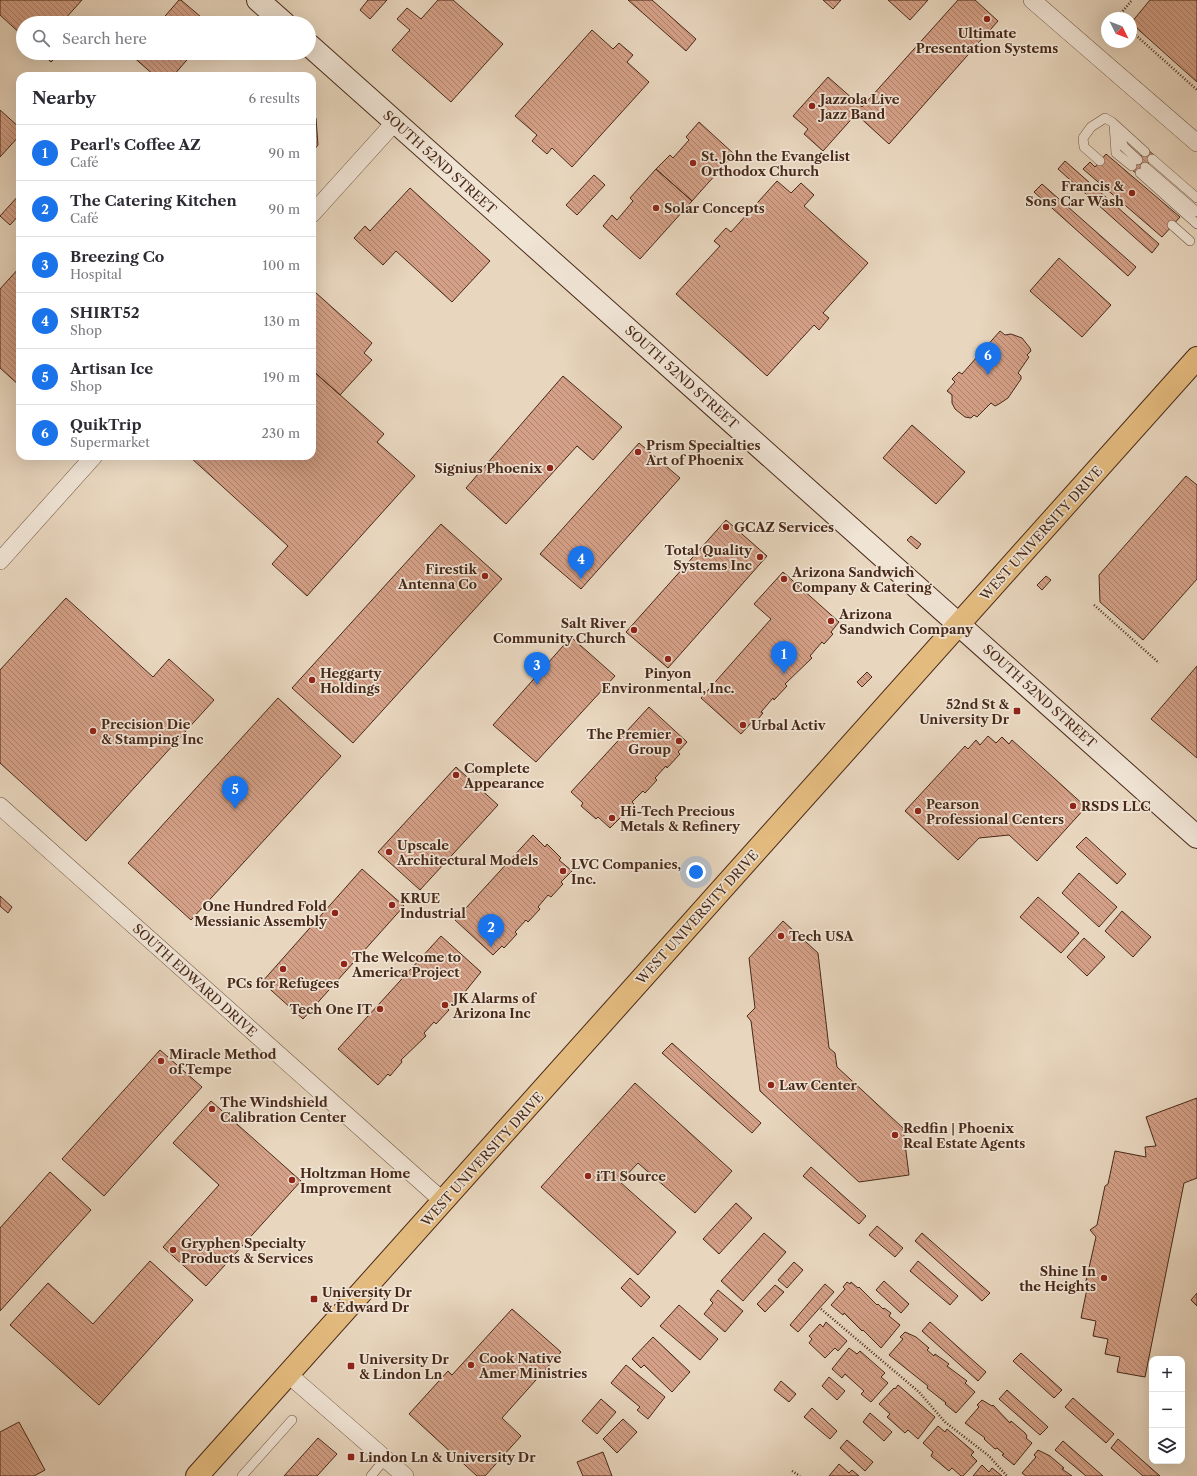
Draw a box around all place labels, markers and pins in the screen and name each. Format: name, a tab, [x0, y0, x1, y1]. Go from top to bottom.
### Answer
marker: Ultimate Presentation Systems	[982, 14, 992, 24]
place label: Ultimate Presentation Systems	[916, 25, 1058, 56]
place label: Jazzola Live Jazz Band	[818, 91, 900, 122]
marker: Jazzola Live Jazz Band	[807, 101, 817, 111]
place label: St. John the Evangelist Orthodox Church	[701, 148, 851, 179]
marker: St. John the Evangelist Orthodox Church	[688, 158, 698, 168]
place label: Francis & Sons Car Wash	[1025, 178, 1124, 209]
marker: Francis & Sons Car Wash	[1127, 188, 1137, 198]
place label: Solar Concepts	[664, 200, 765, 216]
marker: Solar Concepts	[651, 203, 661, 213]
pin: 6	[975, 342, 1001, 375]
place label: Prism Specialties Art of Phoenix	[645, 437, 760, 468]
marker: Prism Specialties Art of Phoenix	[633, 447, 643, 457]
place label: Signius Phoenix	[434, 460, 543, 476]
marker: Signius Phoenix	[545, 463, 555, 473]
place label: GCAZ Services	[734, 519, 834, 535]
marker: GCAZ Services	[721, 522, 731, 532]
place label: Total Quality Systems Inc	[665, 542, 753, 573]
pin: 4	[568, 546, 594, 579]
marker: Total Quality Systems Inc	[755, 552, 765, 562]
place label: Firestik Antenna Co	[397, 561, 477, 592]
place label: Arizona Sandwich Company & Catering	[791, 564, 932, 595]
marker: Firestik Antenna Co	[480, 571, 490, 581]
marker: Arizona Sandwich Company & Catering	[779, 574, 789, 584]
place label: Arizona Sandwich Company	[838, 606, 974, 637]
place label: Salt River Community Church	[493, 615, 627, 646]
marker: Arizona Sandwich Company	[826, 616, 836, 626]
marker: Salt River Community Church	[629, 625, 639, 635]
pin: 1	[771, 641, 797, 674]
pin: 3	[524, 652, 550, 685]
marker: Pinyon Environmental, Inc.	[663, 654, 673, 664]
place label: Heggarty Holdings	[320, 665, 382, 696]
place label: Pinyon Environmental, Inc.	[602, 665, 734, 696]
marker: Heggarty Holdings	[307, 675, 317, 685]
place label: 52nd St & University Dr	[919, 696, 1010, 727]
marker: 52nd St & University Dr	[1012, 706, 1022, 716]
place label: Precision Die & Stamping Inc	[101, 716, 203, 747]
place label: Urbal Activ	[751, 717, 827, 733]
marker: Urbal Activ	[738, 720, 748, 730]
marker: Precision Die & Stamping Inc	[88, 726, 98, 736]
place label: The Premier Group	[586, 726, 672, 757]
marker: The Premier Group	[674, 736, 684, 746]
place label: Complete Appearance	[463, 760, 545, 791]
marker: Complete Appearance	[451, 770, 461, 780]
pin: 5	[222, 776, 248, 809]
place label: Pearson Professional Centers	[926, 796, 1064, 827]
place label: RSDS LLC	[1081, 798, 1151, 814]
marker: RSDS LLC	[1068, 801, 1078, 811]
place label: Hi-Tech Precious Metals & Refinery	[620, 803, 741, 834]
marker: Pearson Professional Centers	[913, 806, 923, 816]
marker: Hi-Tech Precious Metals & Refinery	[607, 813, 617, 823]
place label: Upscale Architectural Models	[396, 837, 538, 868]
marker: Upscale Architectural Models	[384, 847, 394, 857]
place label: LVC Companies, Inc.	[571, 856, 681, 887]
marker: LVC Companies, Inc.	[558, 866, 568, 876]
place label: KRUE Industrial	[400, 890, 466, 921]
place label: One Hundred Fold Messianic Assembly	[194, 898, 328, 929]
marker: KRUE Industrial	[387, 900, 397, 910]
marker: One Hundred Fold Messianic Assembly	[330, 908, 340, 918]
pin: 2	[478, 914, 504, 947]
place label: Tech USA	[789, 928, 855, 944]
marker: Tech USA	[776, 931, 786, 941]
place label: The Welcome to America Project	[351, 949, 461, 980]
marker: The Welcome to America Project	[339, 959, 349, 969]
marker: PCs for Refugees	[278, 964, 288, 974]
place label: PCs for Refugees	[227, 975, 339, 991]
place label: JK Alarms of Arizona Inc	[451, 990, 538, 1021]
marker: JK Alarms of Arizona Inc	[440, 1000, 450, 1010]
place label: Tech One IT	[289, 1001, 372, 1017]
marker: Tech One IT	[375, 1004, 385, 1014]
place label: Miracle Method of Tempe	[169, 1046, 277, 1077]
marker: Miracle Method of Tempe	[156, 1056, 166, 1066]
place label: Law Center	[779, 1077, 857, 1093]
marker: Law Center	[766, 1080, 776, 1090]
place label: The Windshield Calibration Center	[220, 1094, 347, 1125]
marker: The Windshield Calibration Center	[207, 1104, 217, 1114]
place label: Redfin | Phoenix Real Estate Agents	[903, 1120, 1025, 1151]
marker: Redfin | Phoenix Real Estate Agents	[890, 1130, 900, 1140]
place label: Holtzman Home Improvement	[300, 1165, 410, 1196]
place label: iT1 Source	[596, 1168, 666, 1184]
marker: iT1 Source	[583, 1171, 593, 1181]
marker: Holtzman Home Improvement	[287, 1175, 297, 1185]
place label: Gryphen Specialty Products & Services	[181, 1235, 313, 1266]
marker: Gryphen Specialty Products & Services	[168, 1245, 178, 1255]
place label: Shine In the Heights	[1019, 1263, 1096, 1294]
marker: Shine In the Heights	[1099, 1273, 1109, 1283]
place label: University Dr & Edward Dr	[322, 1284, 413, 1315]
marker: University Dr & Edward Dr	[309, 1294, 319, 1304]
place label: Cook Native Amer Ministries	[478, 1350, 587, 1381]
place label: University Dr & Lindon Ln	[359, 1351, 450, 1382]
marker: Cook Native Amer Ministries	[466, 1360, 476, 1370]
marker: University Dr & Lindon Ln	[346, 1361, 356, 1371]
place label: Lindon Ln & University Dr	[359, 1449, 536, 1465]
marker: Lindon Ln & University Dr	[346, 1452, 356, 1462]

